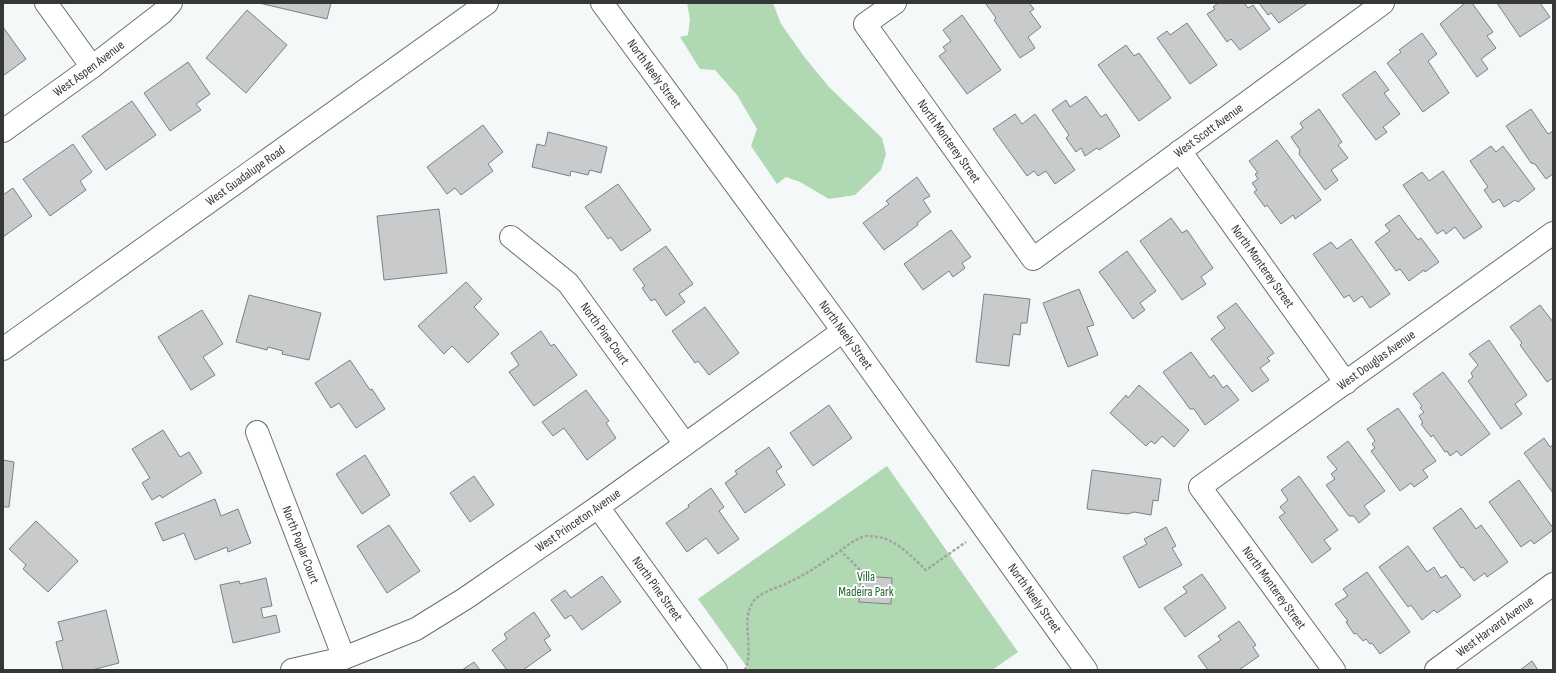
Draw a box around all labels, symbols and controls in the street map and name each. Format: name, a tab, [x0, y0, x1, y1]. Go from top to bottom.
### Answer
street label: North Neely Street	[623, 36, 685, 112]
street label: West Aspen Avenue	[50, 37, 128, 100]
street label: North Monterey Street	[914, 97, 984, 186]
street label: West Scott Avenue	[1171, 100, 1246, 161]
street label: West Guadalupe Road	[203, 142, 288, 209]
street label: North Monterey Street	[1227, 222, 1298, 311]
street label: North Neely Street	[815, 297, 876, 373]
street label: North Pine Court	[577, 299, 633, 368]
street label: West Douglas Avenue	[1334, 327, 1419, 394]
street label: West Princeton Avenue	[532, 485, 624, 556]
street label: North Poplar Court	[278, 504, 323, 586]
street label: North Monterey Street	[1239, 543, 1309, 633]
street label: North Pine Street	[629, 553, 686, 624]
street label: North Neely Street	[1004, 561, 1065, 636]
park label: Villa Madeira Park	[838, 569, 894, 600]
street label: West Harvard Avenue	[1453, 593, 1537, 661]

